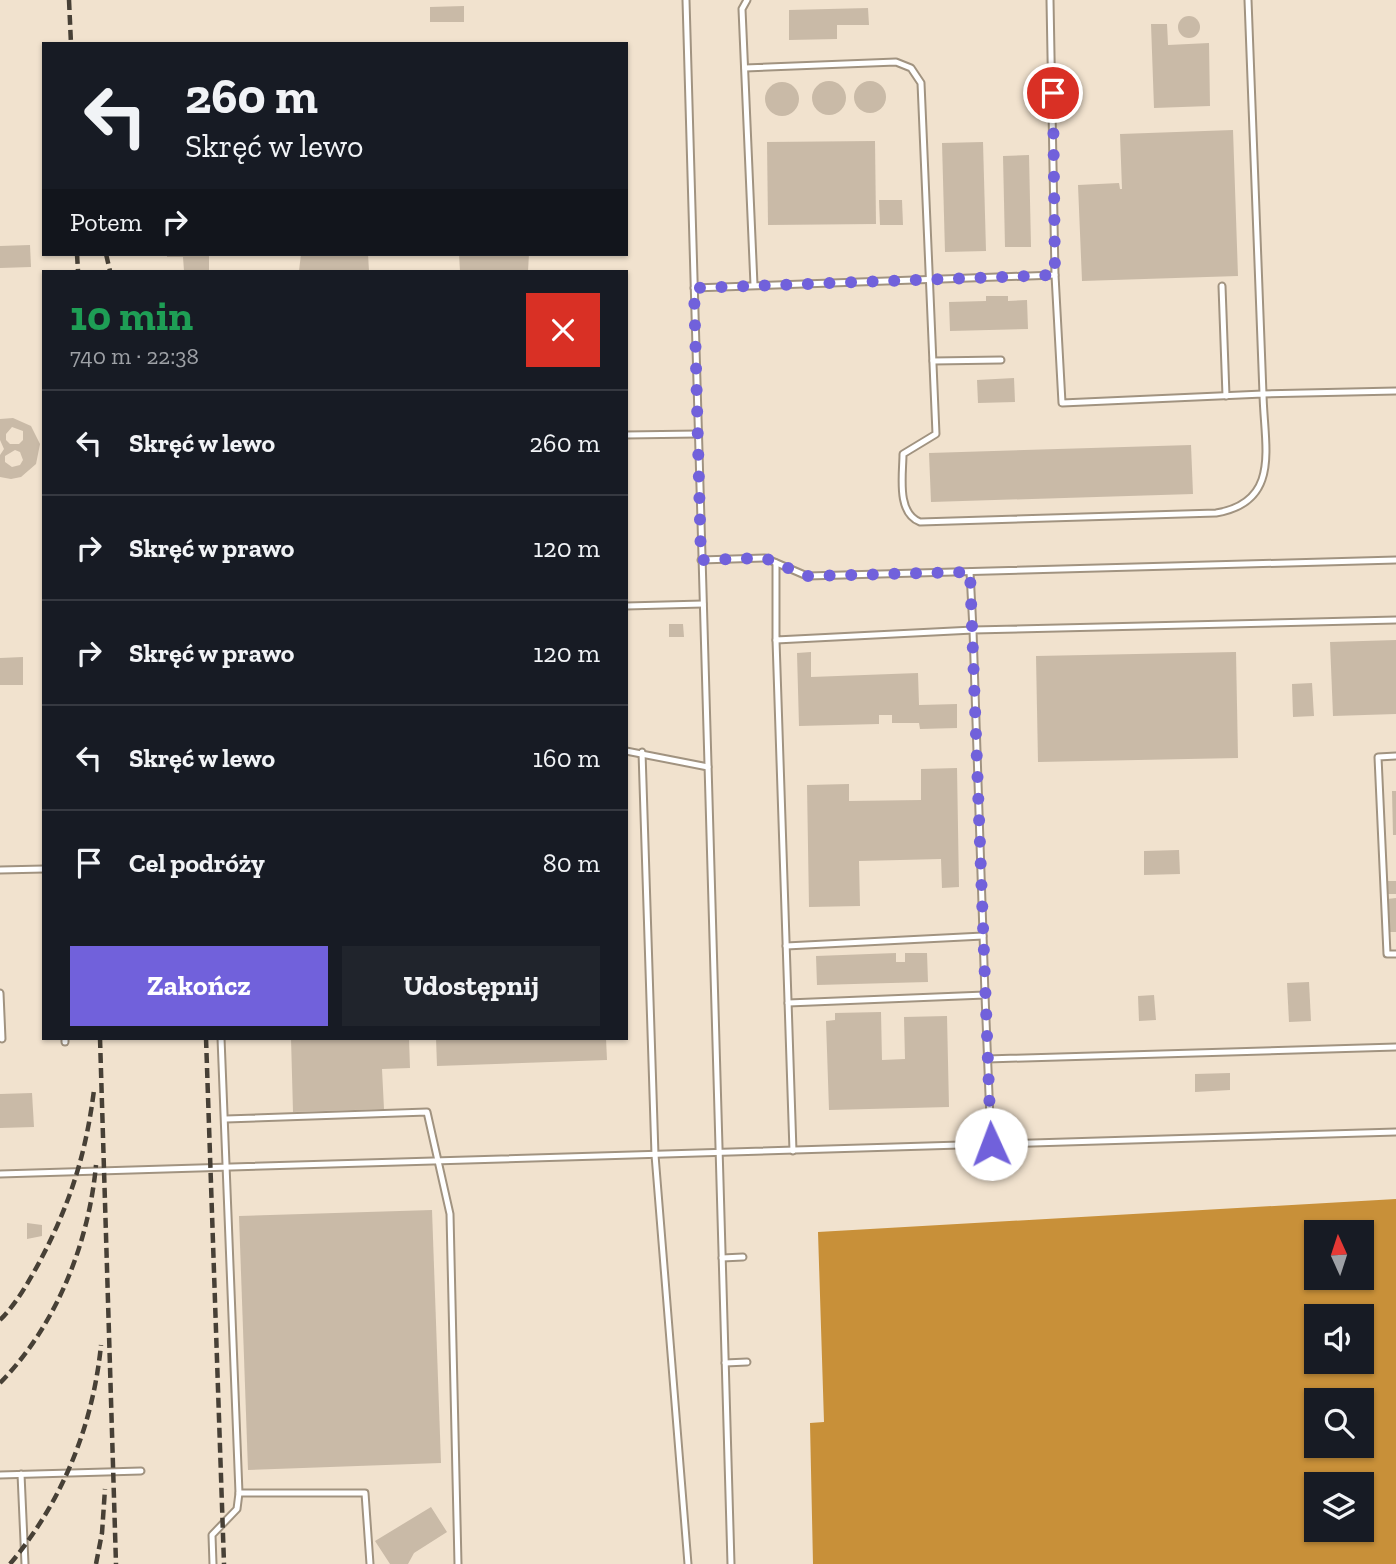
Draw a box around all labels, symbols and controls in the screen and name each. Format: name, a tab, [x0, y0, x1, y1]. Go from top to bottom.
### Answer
pin	[1023, 63, 1083, 123]
text: 260 m	[185, 67, 318, 126]
icon: left	[70, 70, 161, 161]
icon: arrive	[1034, 74, 1072, 112]
text: Skręć w lewo	[185, 127, 363, 165]
icon: right	[156, 203, 194, 241]
text: Potem	[70, 206, 142, 238]
text: 10 min	[70, 290, 193, 341]
button: close	[526, 293, 600, 367]
text: 740 m · 22:38	[70, 342, 199, 370]
icon: left	[70, 424, 108, 462]
text: Skręć w lewo	[129, 427, 275, 459]
text: 260 m	[529, 427, 600, 459]
icon: right	[70, 529, 108, 567]
text: Skręć w prawo	[129, 532, 294, 564]
text: 120 m	[533, 532, 600, 564]
icon: right	[70, 634, 108, 672]
text: Skręć w prawo	[129, 637, 294, 669]
text: 120 m	[533, 637, 600, 669]
icon: left	[70, 739, 108, 777]
text: Skręć w lewo	[129, 742, 275, 774]
text: 160 m	[533, 742, 600, 774]
icon: arrive	[70, 844, 108, 882]
text: Cel podróży	[129, 847, 265, 879]
text: 80 m	[543, 847, 600, 879]
button: Zakończ	[70, 946, 328, 1026]
button: Udostępnij	[342, 946, 600, 1026]
position arrow	[954, 1107, 1028, 1181]
north arrow	[1304, 1220, 1374, 1290]
map controls	[1304, 1220, 1374, 1542]
button: sound	[1304, 1304, 1374, 1374]
button: search	[1304, 1388, 1374, 1458]
button: layers	[1304, 1472, 1374, 1542]

